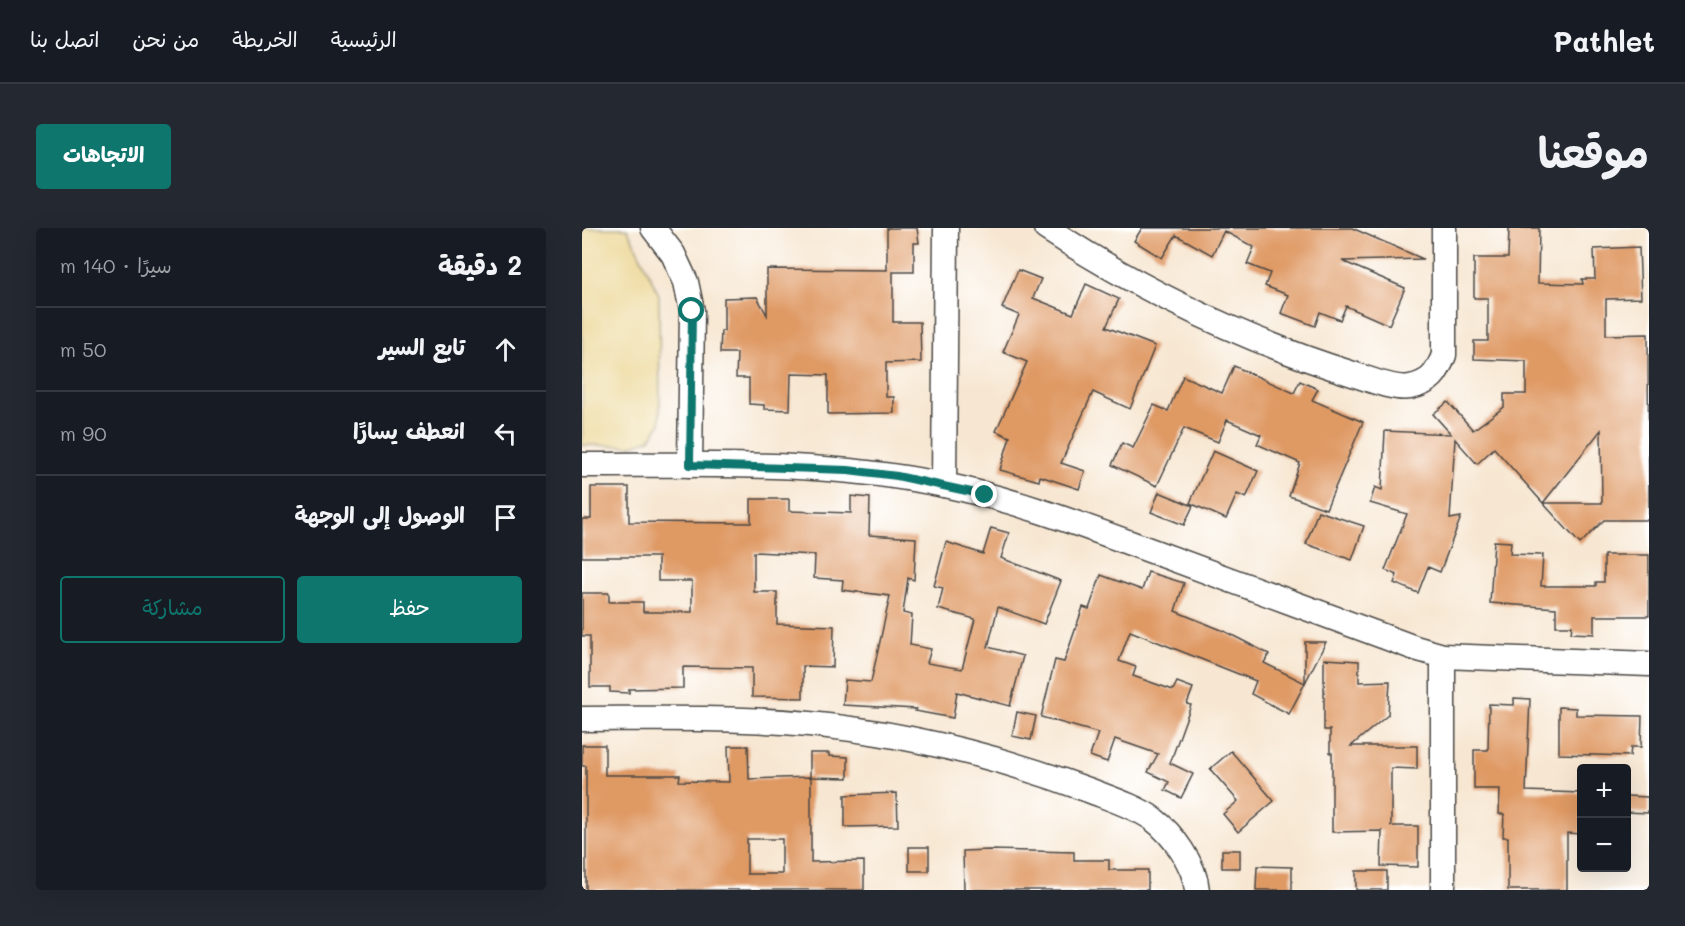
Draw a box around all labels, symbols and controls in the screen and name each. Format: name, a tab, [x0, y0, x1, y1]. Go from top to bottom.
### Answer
text: Pathlet	[1553, 23, 1655, 59]
text: اتصل بنا	[30, 25, 100, 52]
text: من نحن	[133, 25, 199, 52]
text: الخريطة	[232, 25, 298, 52]
text: الرئيسية	[331, 25, 397, 52]
button: الاتجاهات	[36, 124, 171, 189]
text: موقعنا	[1538, 124, 1649, 179]
text: 2 دقيقة	[438, 248, 522, 282]
text: سيرًا · 140 m	[60, 252, 172, 278]
route start	[678, 297, 704, 323]
text: تابع السير	[379, 332, 465, 361]
icon: ahead	[489, 333, 522, 366]
text: 50 m	[60, 336, 106, 362]
text: انعطف يسارًا	[353, 416, 465, 445]
icon: left	[489, 417, 522, 450]
text: 90 m	[60, 420, 107, 446]
route end	[971, 481, 997, 507]
text: الوصول إلى الوجهة	[294, 500, 465, 529]
icon: arrive	[489, 501, 522, 534]
button: مشاركة	[60, 576, 285, 643]
button: حفظ	[297, 576, 522, 643]
map controls	[1577, 764, 1631, 872]
button: +	[1577, 764, 1631, 818]
button: −	[1577, 818, 1631, 872]

